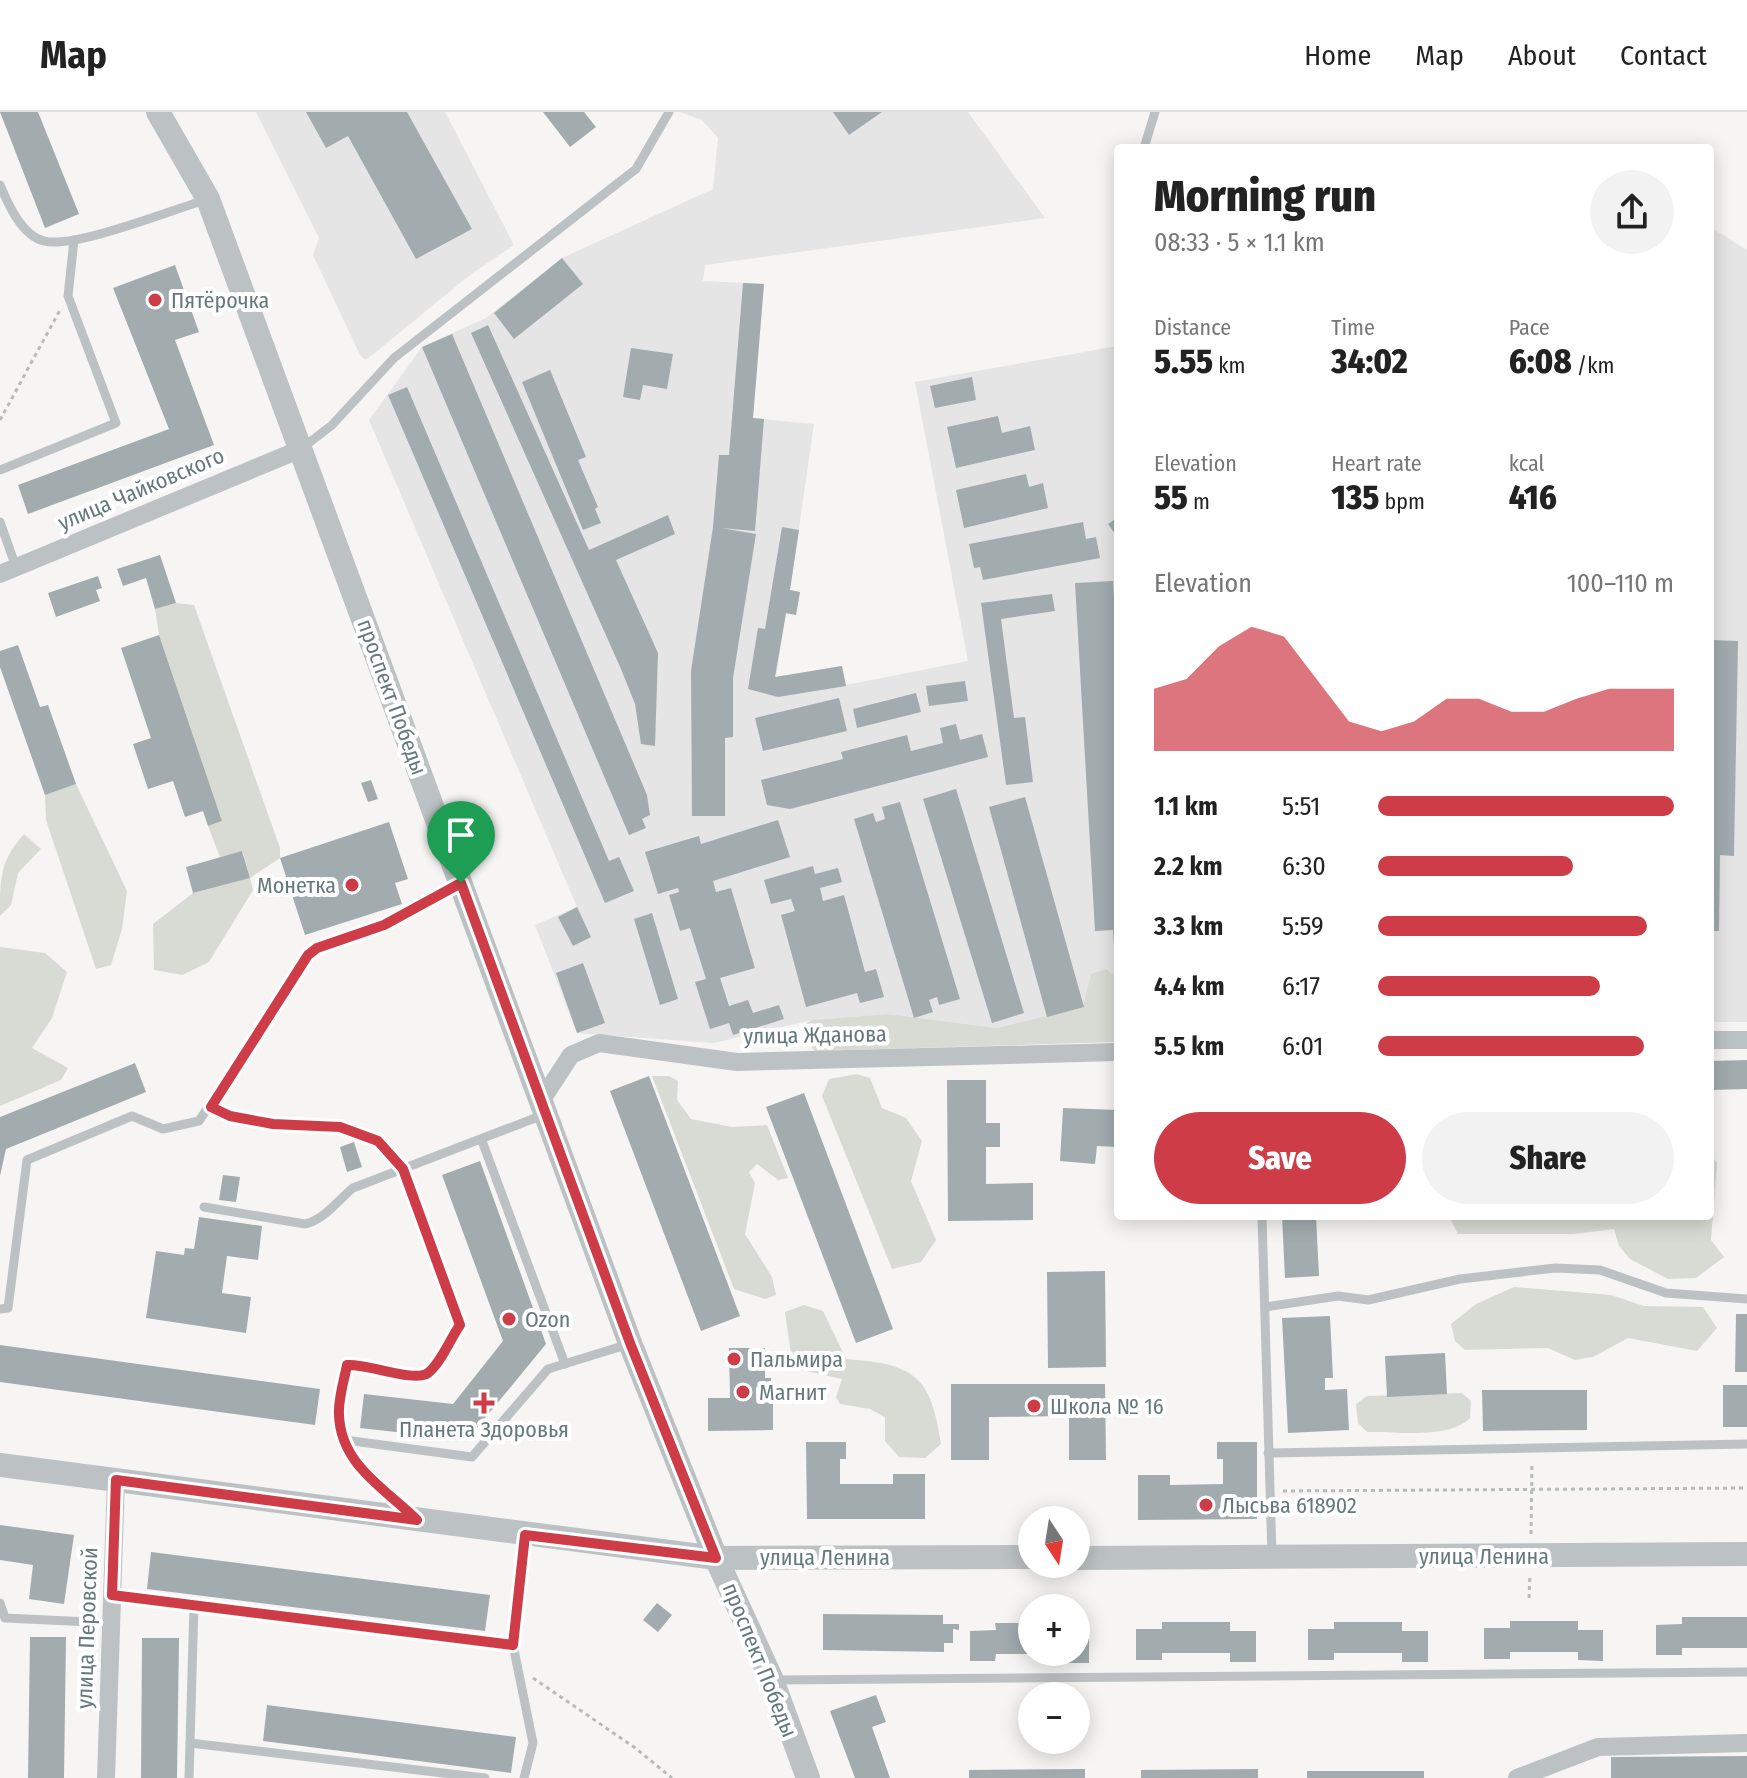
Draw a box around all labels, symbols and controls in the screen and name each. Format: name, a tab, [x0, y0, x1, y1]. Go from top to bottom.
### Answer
text: Map	[40, 32, 107, 78]
text: Home	[1304, 39, 1371, 72]
text: Map	[1415, 39, 1464, 72]
text: About	[1508, 39, 1576, 72]
text: Contact	[1620, 39, 1707, 72]
text: Morning run	[1154, 170, 1376, 223]
button: share	[1590, 170, 1674, 254]
text: 08:33 · 5 × 1.1 km	[1154, 227, 1325, 258]
place label: Пятёрочка	[171, 287, 269, 314]
marker: Пятёрочка	[146, 291, 164, 309]
text: Distance	[1154, 314, 1231, 341]
text: Time	[1331, 314, 1375, 341]
text: Pace	[1509, 314, 1550, 341]
text: 5.55	[1154, 341, 1213, 382]
text: 34:02	[1331, 341, 1408, 382]
text: 6:08	[1509, 341, 1572, 382]
text: km	[1213, 352, 1245, 379]
text: /km	[1572, 352, 1614, 379]
street label: улица Чайковского	[54, 442, 228, 536]
text: Elevation	[1154, 450, 1237, 477]
text: Heart rate	[1331, 450, 1422, 477]
text: kcal	[1509, 450, 1544, 477]
text: 55	[1154, 477, 1188, 518]
text: 135	[1331, 477, 1379, 518]
text: 416	[1509, 477, 1557, 518]
text: m	[1188, 488, 1210, 515]
text: bpm	[1379, 488, 1425, 515]
text: Elevation	[1154, 568, 1252, 599]
text: 100–110 m	[1567, 568, 1674, 599]
street label: проспект Победы	[351, 615, 433, 779]
text: 1.1 km	[1154, 791, 1218, 822]
text: 5:51	[1282, 791, 1320, 822]
pin	[427, 801, 495, 883]
icon: arrive	[439, 813, 483, 857]
text: 2.2 km	[1154, 851, 1223, 882]
text: 6:30	[1282, 851, 1326, 882]
place label: Монетка	[257, 872, 336, 899]
marker: Монетка	[343, 876, 361, 894]
text: 3.3 km	[1154, 911, 1223, 942]
text: 5:59	[1282, 911, 1324, 942]
text: 4.4 km	[1154, 971, 1225, 1002]
text: 6:17	[1282, 971, 1320, 1002]
street label: улица Жданова	[743, 1020, 887, 1050]
text: 5.5 km	[1154, 1031, 1224, 1062]
text: 6:01	[1282, 1031, 1323, 1062]
button: Save	[1154, 1112, 1406, 1204]
button: Share	[1422, 1112, 1674, 1204]
place label: Ozon	[525, 1306, 570, 1333]
marker: Ozon	[500, 1310, 518, 1328]
place label: Пальмира	[750, 1346, 843, 1373]
marker: Пальмира	[725, 1350, 743, 1368]
place label: Магнит	[759, 1379, 826, 1406]
marker: Магнит	[734, 1383, 752, 1401]
place label: Школа № 16	[1050, 1393, 1164, 1420]
marker: Планета Здоровья	[475, 1394, 493, 1412]
marker: Школа № 16	[1025, 1397, 1043, 1415]
place label: Планета Здоровья	[399, 1416, 569, 1443]
place label: Лысьва 618902	[1222, 1492, 1357, 1519]
marker: Лысьва 618902	[1197, 1496, 1215, 1514]
north arrow	[1018, 1506, 1090, 1578]
map controls	[1018, 1506, 1090, 1754]
street label: улица Ленина	[1419, 1543, 1549, 1570]
street label: улица Ленина	[760, 1544, 890, 1571]
street label: улица Перовской	[71, 1547, 103, 1709]
street label: проспект Победы	[717, 1579, 803, 1741]
button: +	[1018, 1594, 1090, 1666]
button: −	[1018, 1682, 1090, 1754]

